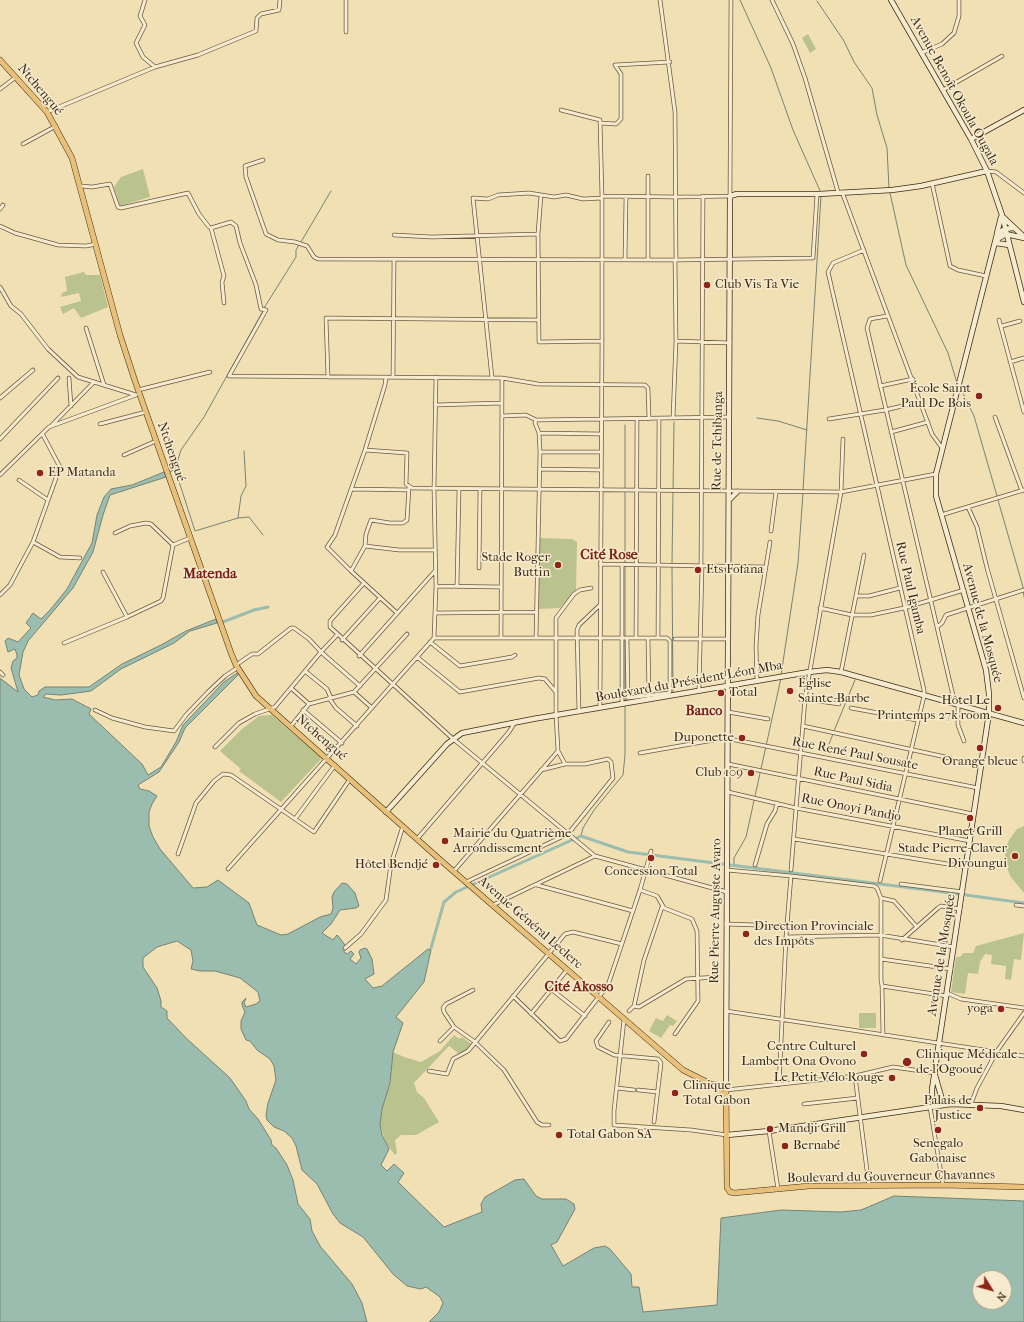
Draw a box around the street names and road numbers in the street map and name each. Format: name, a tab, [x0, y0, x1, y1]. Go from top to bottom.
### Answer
street label: Avenue Benoît Okoula Ougala	[906, 14, 1002, 168]
street label: Ntchengué	[14, 61, 66, 119]
street label: Rue de Tchibanga	[709, 391, 727, 491]
street label: Ntchengué	[154, 420, 188, 484]
street label: Rue Paul Igamba	[892, 540, 928, 636]
street label: Avenue de la Mosquée	[958, 561, 1006, 685]
street label: Boulevard du Président Léon Mba	[594, 658, 784, 706]
street label: Ntchengué	[292, 712, 350, 764]
street label: Rue René Paul Sousate	[791, 734, 919, 774]
street label: Rue Paul Sidia	[812, 764, 894, 796]
street label: Rue Onoyi Pandjo	[800, 791, 902, 825]
street label: Rue Pierre Auguste Avaro	[707, 838, 725, 984]
street label: Avenue Général Leclerc	[475, 873, 585, 973]
street label: Avenue de la Mosquée	[925, 893, 959, 1017]
street label: Boulevard du Gouverneur Chavannes	[787, 1167, 995, 1187]

